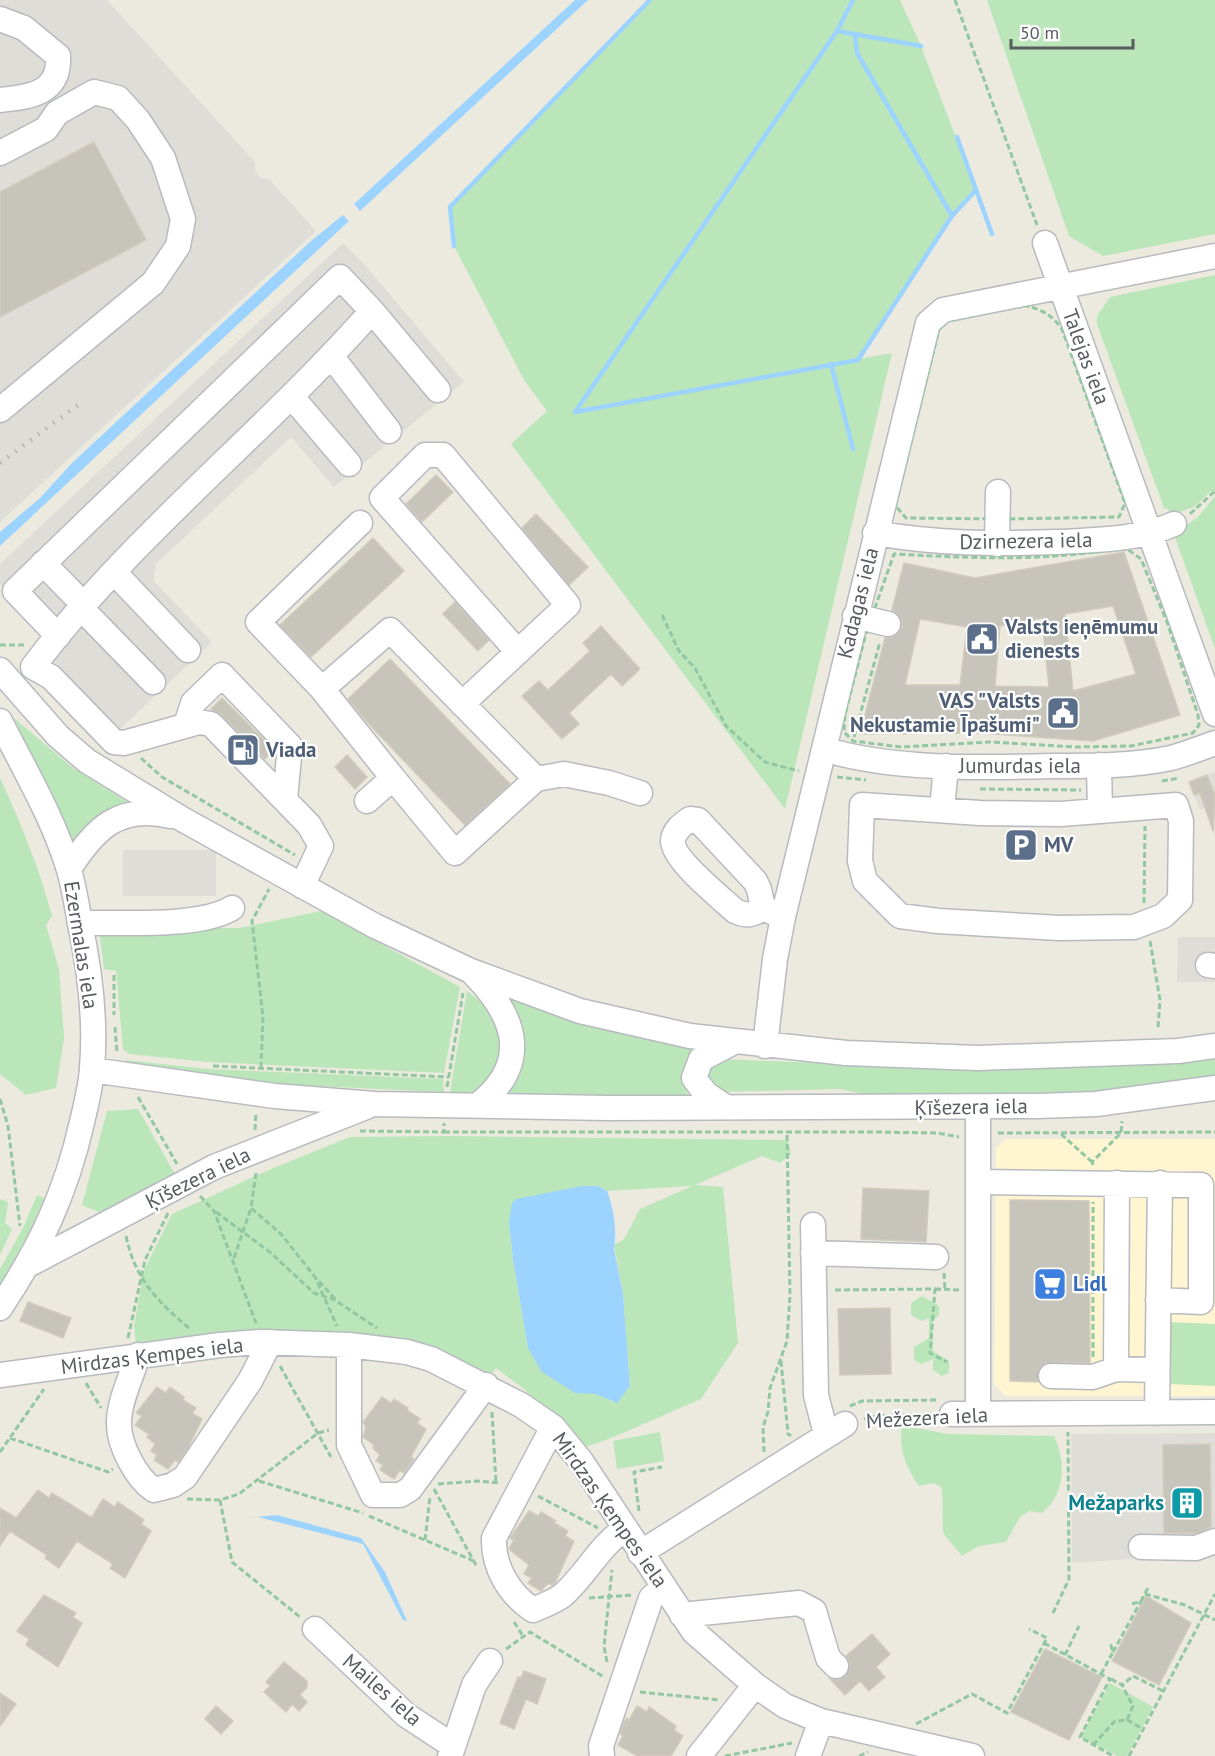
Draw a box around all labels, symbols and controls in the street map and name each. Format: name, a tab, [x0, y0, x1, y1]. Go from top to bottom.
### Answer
scale bar	[1011, 12, 1132, 50]
text: 50 m	[1020, 21, 1059, 44]
street label: Talejas iela	[1057, 305, 1116, 408]
street label: Dzirnezera iela	[959, 526, 1093, 555]
street label: Kadagas iela	[831, 545, 884, 661]
place label: Valsts ieņēmumu dienests	[1004, 613, 1158, 664]
public building icon: Valsts ieņēmumu dienests	[964, 621, 1000, 657]
place label: VAS "Valsts Nekustamie Īpašumi"	[850, 687, 1040, 738]
public building icon: VAS "Valsts Nekustamie Īpašumi"	[1045, 695, 1081, 731]
fuel station icon: Viada	[225, 732, 261, 768]
place label: Viada	[265, 736, 316, 763]
street label: Jumurdas iela	[958, 752, 1081, 779]
parking icon: MV	[1003, 827, 1039, 863]
place label: MV	[1044, 831, 1074, 858]
street label: Ezermalas iela	[58, 879, 105, 1011]
street label: Ķīšezera iela	[914, 1092, 1028, 1121]
street label: Ķīšezera iela	[141, 1141, 255, 1215]
supermarket icon: Lidl	[1032, 1266, 1068, 1302]
place label: Lidl	[1073, 1270, 1108, 1297]
street label: Mirdzas Ķempes iela	[59, 1331, 245, 1380]
street label: Mežezera iela	[865, 1401, 989, 1434]
street label: Mirdzas Ķempes iela	[547, 1427, 674, 1593]
building icon: Mežaparks	[1169, 1485, 1205, 1521]
place label: Mežaparks	[1068, 1489, 1164, 1516]
street label: Mailes iela	[337, 1648, 428, 1732]

